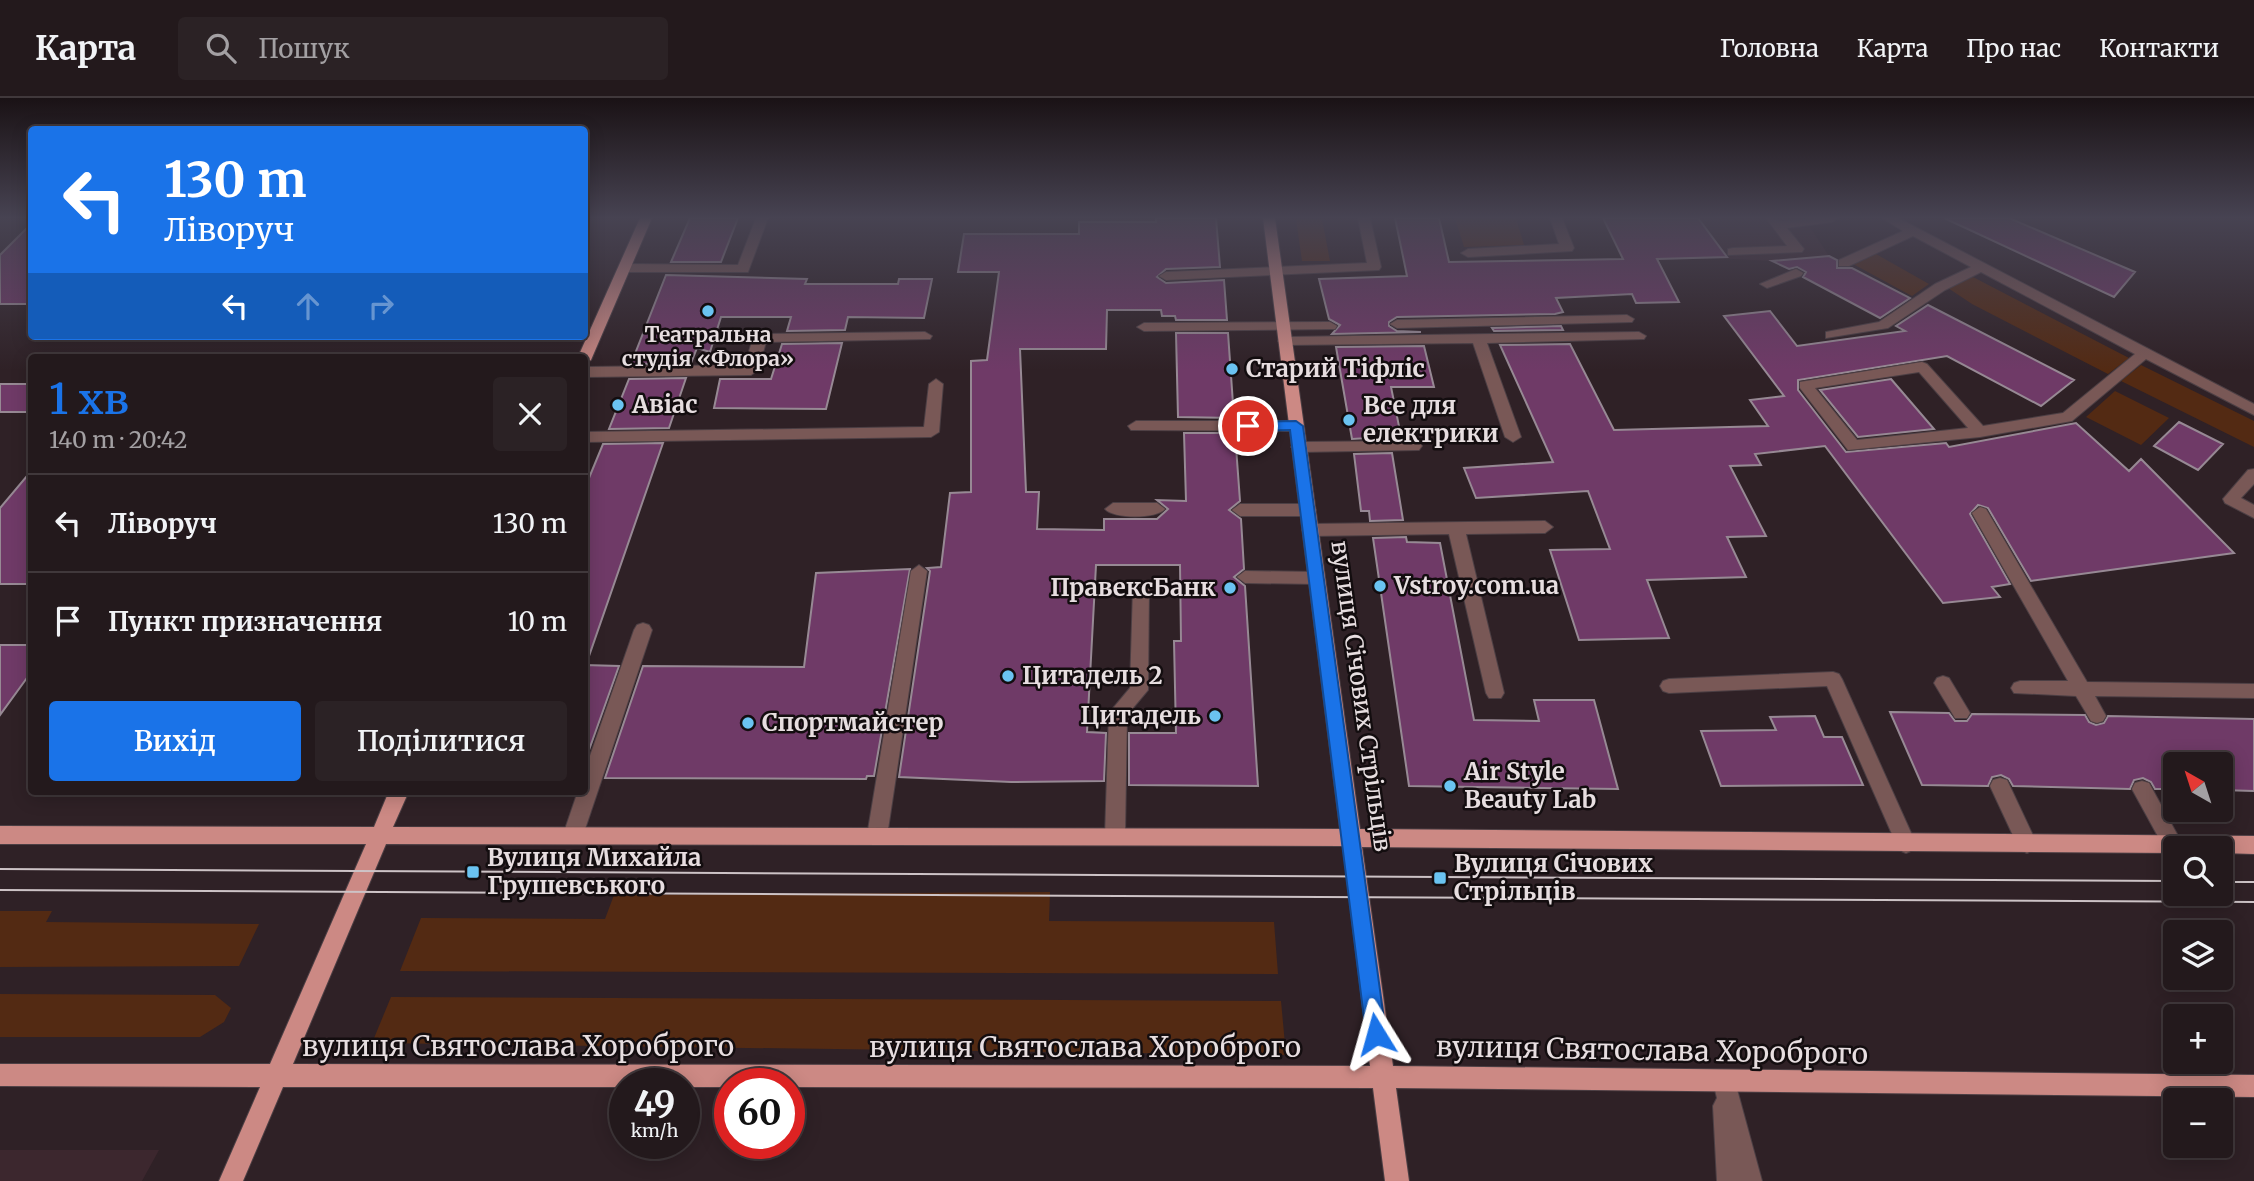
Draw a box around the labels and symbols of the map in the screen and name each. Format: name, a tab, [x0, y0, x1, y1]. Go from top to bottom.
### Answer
marker: Театральна студія «Флора»	[700, 303, 716, 319]
place label: Театральна студія «Флора»	[622, 321, 794, 372]
place label: Старий Тіфліс	[1246, 353, 1425, 384]
marker: Старий Тіфліс	[1224, 361, 1240, 377]
place label: Авіас	[631, 389, 697, 420]
place label: Все для електрики	[1363, 390, 1499, 449]
pin	[1218, 396, 1278, 456]
marker: Авіас	[610, 397, 626, 413]
marker: Все для електрики	[1341, 412, 1357, 428]
street label: вулиця Січових Стрільців	[1324, 538, 1399, 853]
place label: Vstroy.com.ua	[1393, 570, 1559, 601]
place label: ПравексБанк	[1050, 572, 1216, 603]
marker: Vstroy.com.ua	[1372, 578, 1388, 594]
marker: ПравексБанк	[1222, 580, 1238, 596]
place label: Цитадель 2	[1022, 660, 1163, 691]
marker: Цитадель 2	[1000, 668, 1016, 684]
place label: Цитадель	[1080, 700, 1201, 731]
place label: Спортмайстер	[762, 707, 944, 738]
marker: Цитадель	[1207, 708, 1223, 724]
marker: Спортмайстер	[740, 715, 756, 731]
north arrow	[2163, 752, 2233, 822]
place label: Air Style Beauty Lab	[1463, 756, 1596, 815]
marker: Air Style Beauty Lab	[1442, 778, 1458, 794]
place label: Вулиця Михайла Грушевського	[487, 842, 701, 901]
place label: Вулиця Січових Стрільців	[1454, 848, 1653, 907]
marker: Вулиця Михайла Грушевського	[465, 864, 481, 880]
marker: Вулиця Січових Стрільців	[1432, 870, 1448, 886]
position arrow	[1339, 997, 1413, 1071]
street label: вулиця Святослава Хороброго	[302, 1028, 734, 1064]
street label: вулиця Святослава Хороброго	[1436, 1028, 1868, 1072]
street label: вулиця Святослава Хороброго	[869, 1029, 1301, 1065]
speed limit sign: 60	[714, 1068, 805, 1159]

